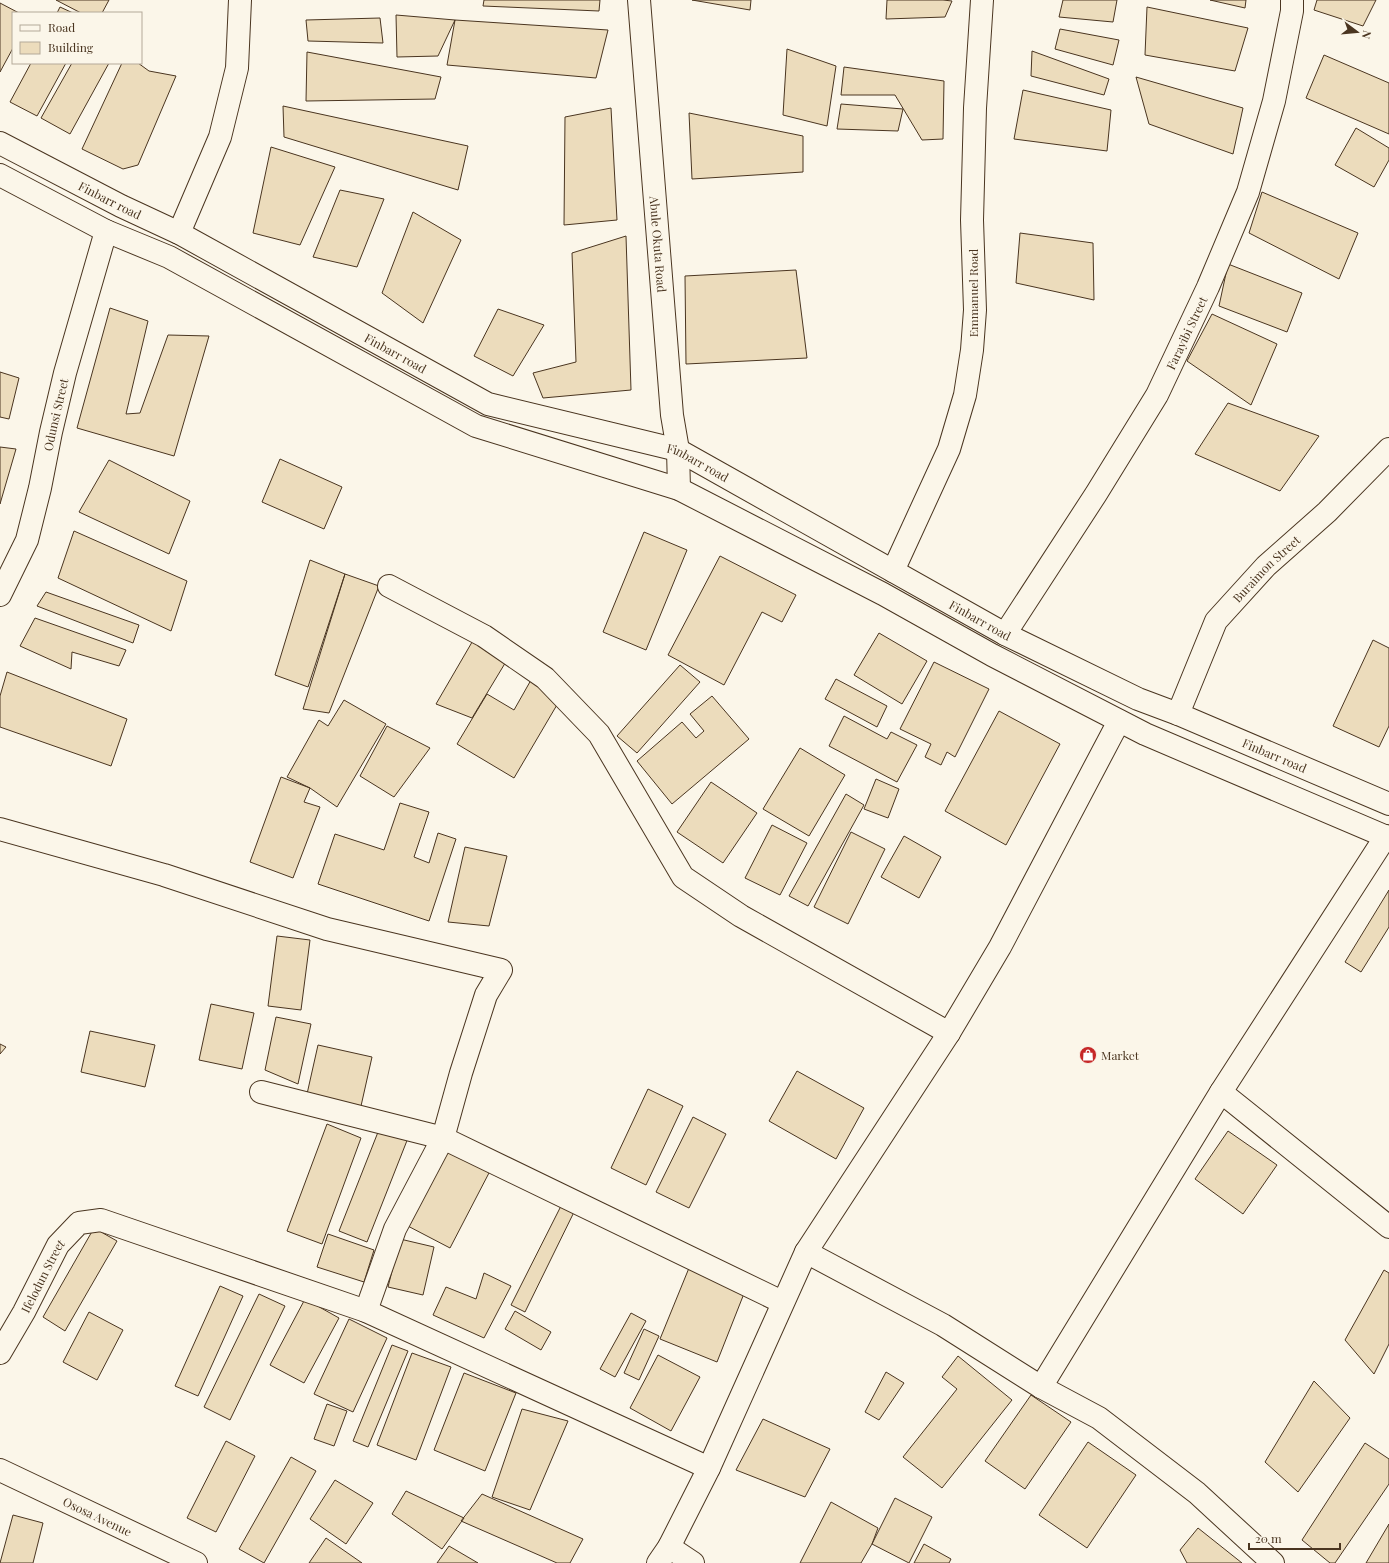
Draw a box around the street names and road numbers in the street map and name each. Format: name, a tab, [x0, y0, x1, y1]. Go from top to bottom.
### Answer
street label: Finbarr road	[76, 177, 144, 222]
street label: Abule Okuta Road	[647, 194, 670, 293]
street label: Emmanuel Road	[965, 249, 981, 337]
street label: Farayibi Street	[1162, 293, 1211, 372]
street label: Finbarr road	[362, 329, 429, 376]
street label: Odunsi Street	[39, 376, 72, 452]
street label: Finbarr road	[665, 440, 732, 485]
street label: Buraimon Street	[1229, 531, 1304, 606]
street label: Finbarr road	[947, 596, 1014, 644]
street label: Finbarr road	[1240, 734, 1309, 776]
street label: Ifelodun Street	[17, 1235, 68, 1315]
street label: Ososa Avenue	[61, 1493, 135, 1539]

